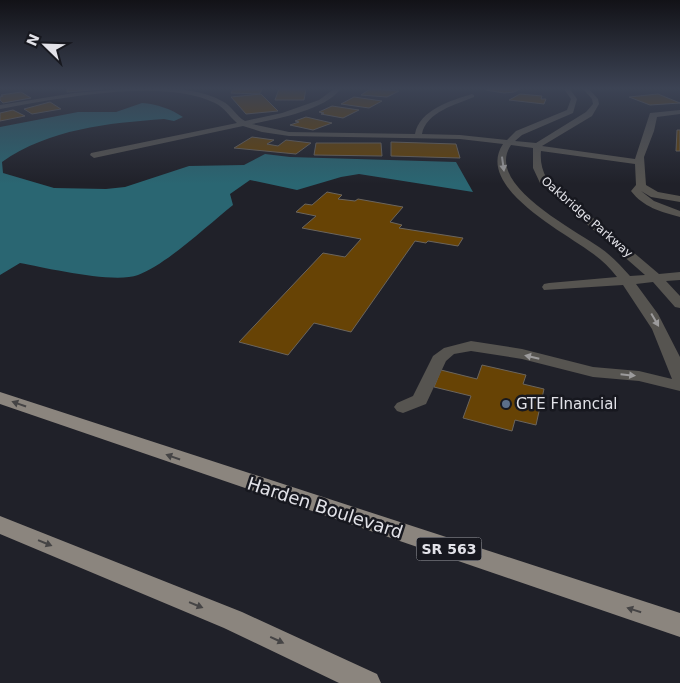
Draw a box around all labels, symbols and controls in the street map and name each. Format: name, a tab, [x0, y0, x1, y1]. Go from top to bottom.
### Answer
north arrow	[20, 20, 70, 70]
text: N	[23, 31, 43, 48]
one-way arrow	[499, 157, 507, 173]
street label: Oakbridge Parkway	[539, 174, 635, 260]
one-way arrow	[650, 314, 659, 327]
one-way arrow	[525, 353, 540, 361]
one-way arrow	[620, 371, 636, 379]
place label: GTE FInancial	[516, 395, 618, 413]
marker: GTE FInancial	[500, 398, 512, 410]
one-way arrow	[11, 400, 26, 408]
one-way arrow	[165, 453, 180, 460]
street label: Harden Boulevard	[245, 472, 406, 543]
road number: SR 563	[416, 538, 482, 560]
one-way arrow	[38, 539, 53, 547]
one-way arrow	[188, 601, 203, 609]
one-way arrow	[626, 606, 641, 613]
one-way arrow	[270, 637, 284, 645]

